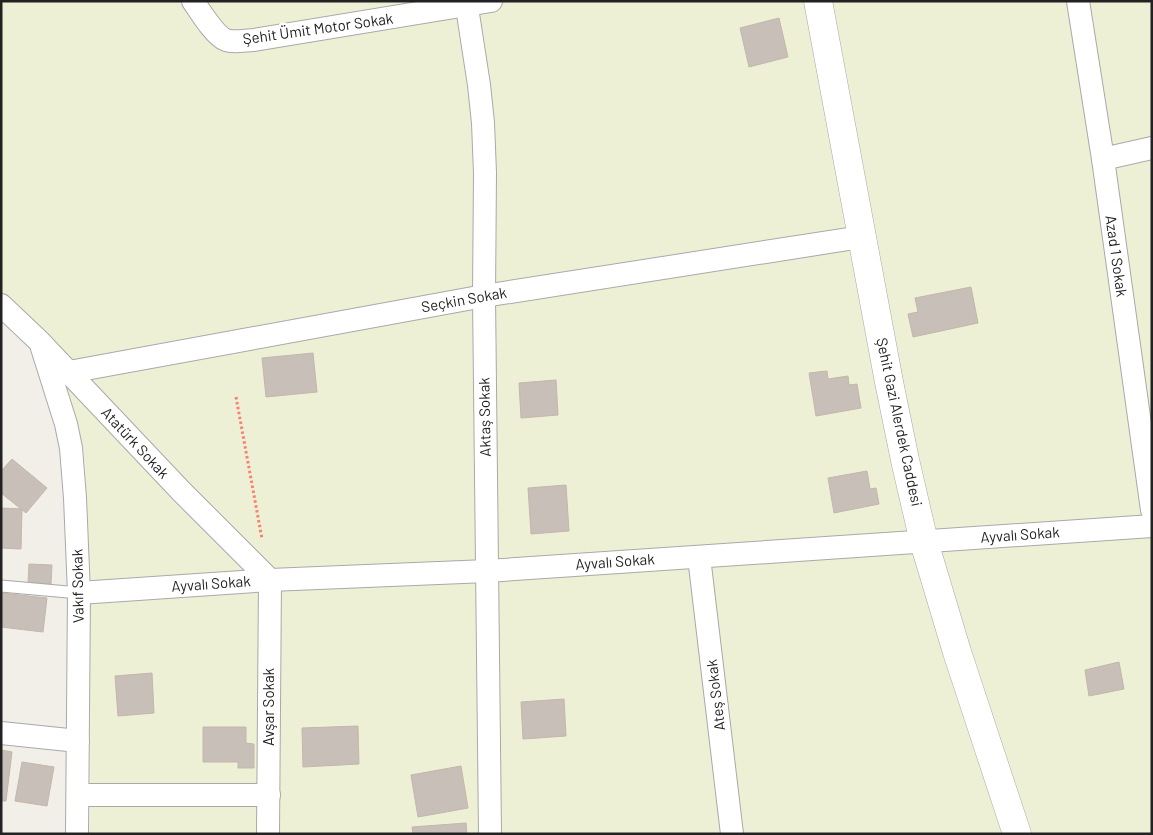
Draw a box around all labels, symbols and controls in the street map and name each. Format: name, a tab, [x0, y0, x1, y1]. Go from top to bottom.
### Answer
street label: Şehit Ümit Motor Sokak	[241, 8, 395, 47]
street label: Azad 1 Sokak	[1102, 214, 1132, 298]
street label: Seçkin Sokak	[420, 283, 508, 315]
street label: Şehit Gazi Alerdek Caddesi	[873, 336, 927, 508]
street label: Aktaş Sokak	[474, 377, 494, 457]
street label: Atatürk Sokak	[98, 403, 174, 482]
street label: Ayvalı Sokak	[980, 522, 1061, 546]
street label: Vakıf Sokak	[67, 548, 87, 623]
street label: Ayvalı Sokak	[575, 549, 656, 573]
street label: Ayvalı Sokak	[171, 571, 252, 595]
street label: Ateş Sokak	[702, 658, 728, 732]
street label: Avşar Sokak	[259, 667, 277, 746]

